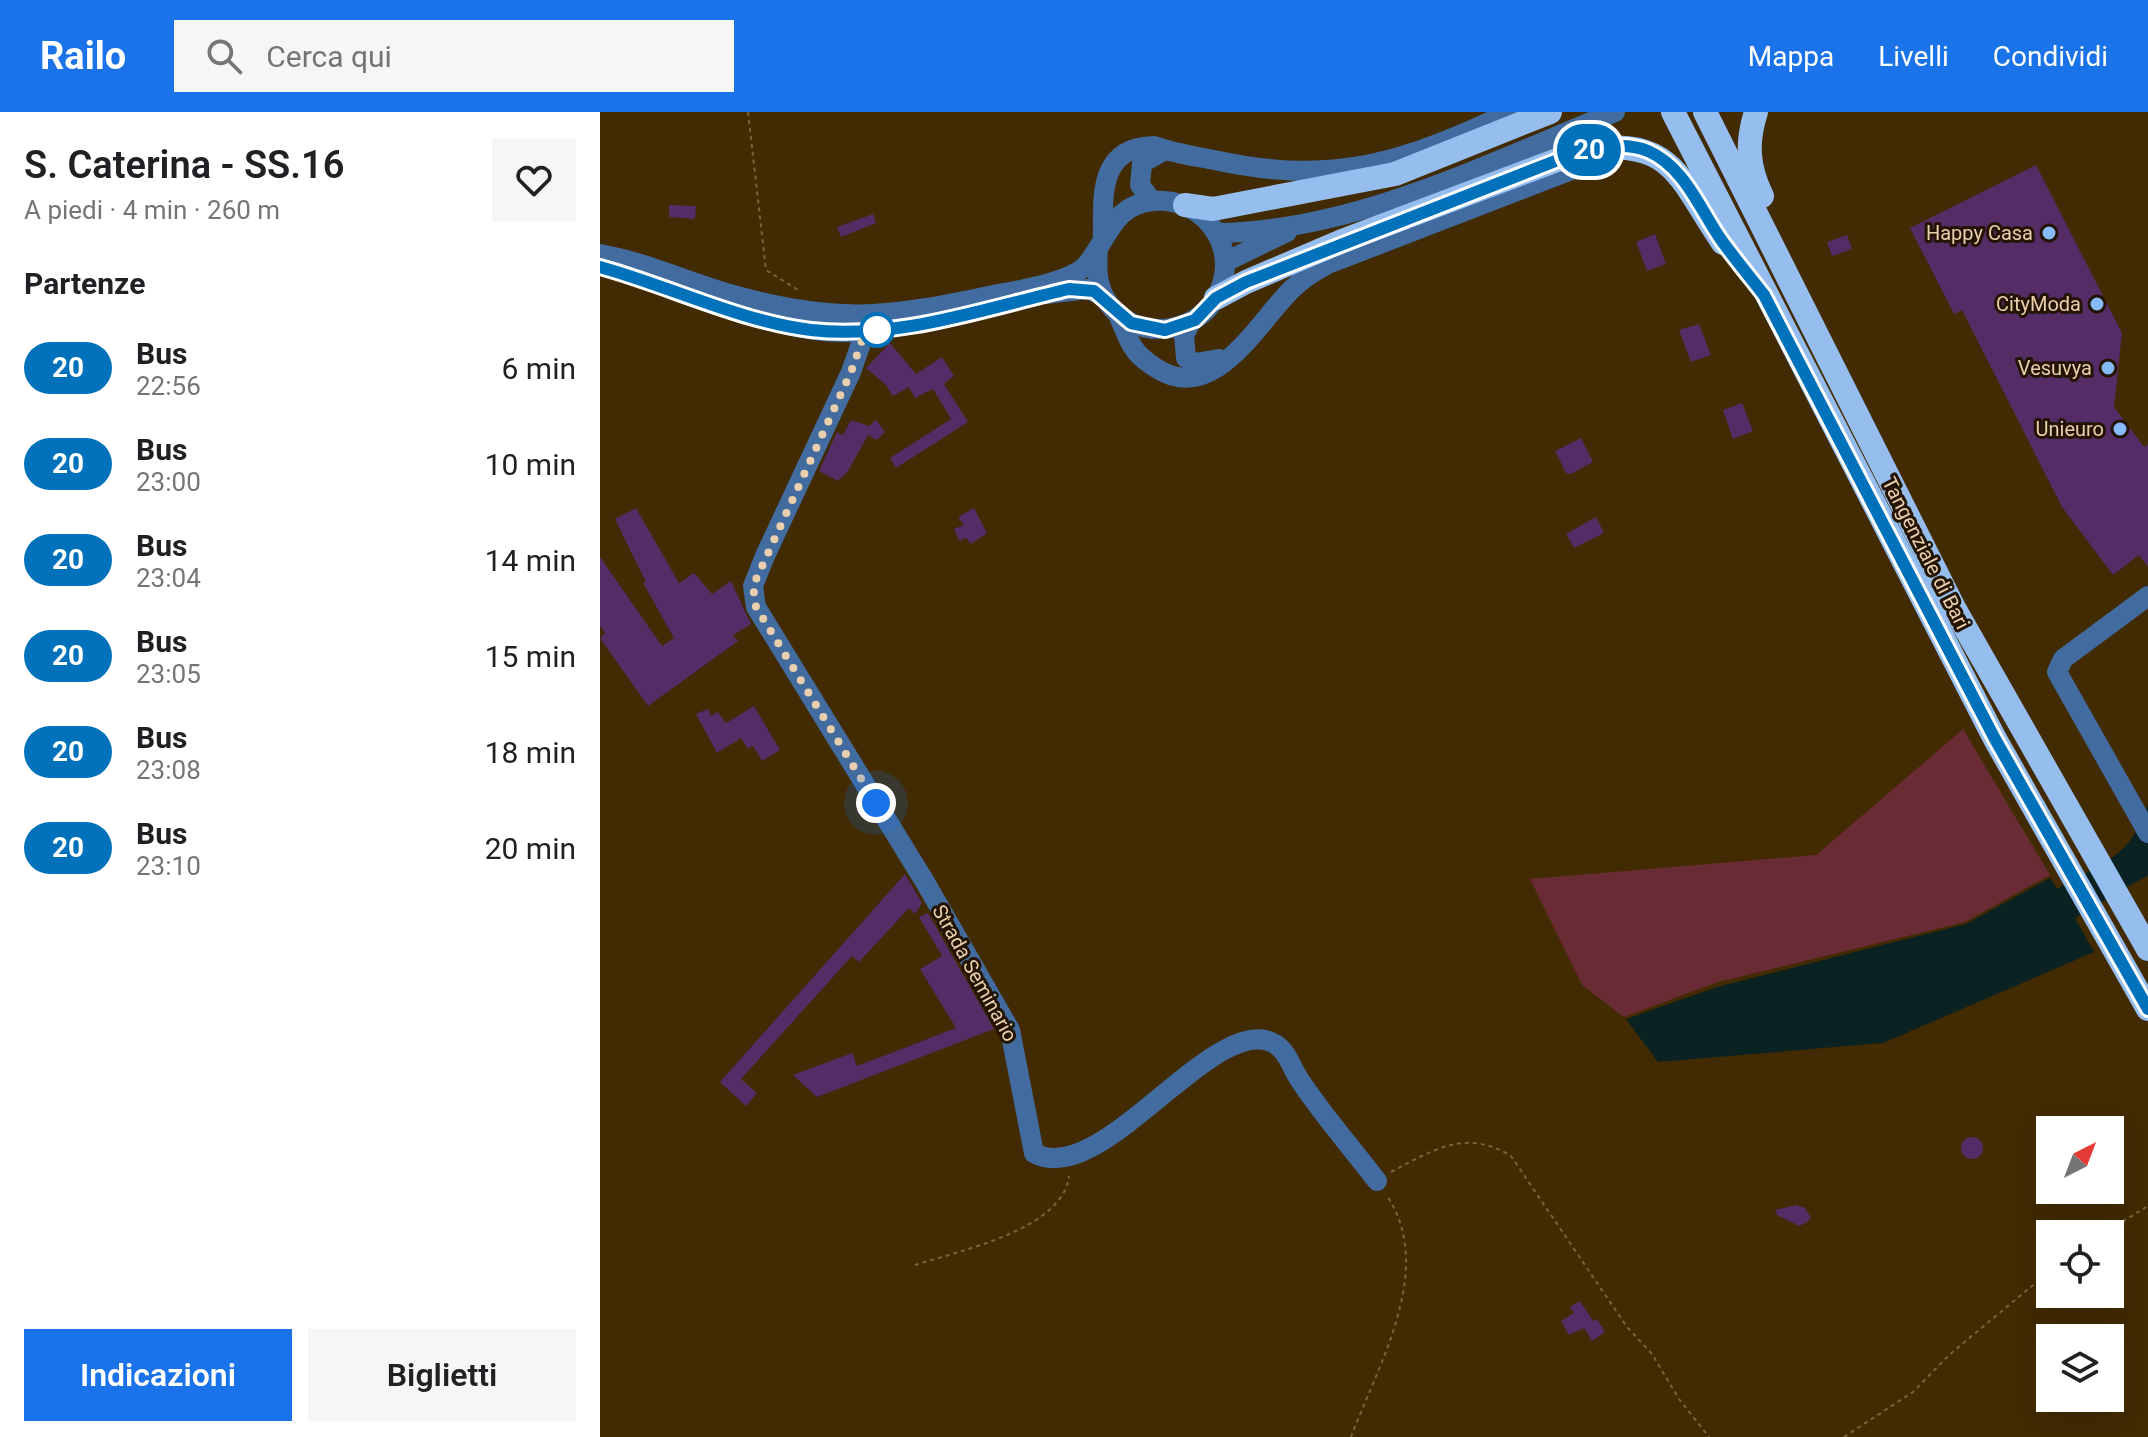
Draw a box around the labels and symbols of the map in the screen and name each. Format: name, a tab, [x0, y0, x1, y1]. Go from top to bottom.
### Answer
line badge: 20	[1553, 124, 1625, 176]
place label: Happy Casa	[1926, 221, 2033, 245]
marker: Happy Casa	[2040, 224, 2058, 242]
place label: CityModa	[1996, 292, 2081, 316]
marker: CityModa	[2088, 295, 2106, 313]
unlabelled marker	[860, 313, 894, 347]
place label: Vesuvya	[2018, 356, 2092, 380]
marker: Vesuvya	[2099, 359, 2117, 377]
place label: Unieuro	[2036, 417, 2104, 441]
marker: Unieuro	[2111, 420, 2129, 438]
street label: Tangenziale di Bari	[1877, 473, 1975, 633]
your location	[856, 783, 896, 823]
street label: Strada Seminario	[927, 900, 1023, 1046]
north arrow	[2036, 1116, 2124, 1204]

